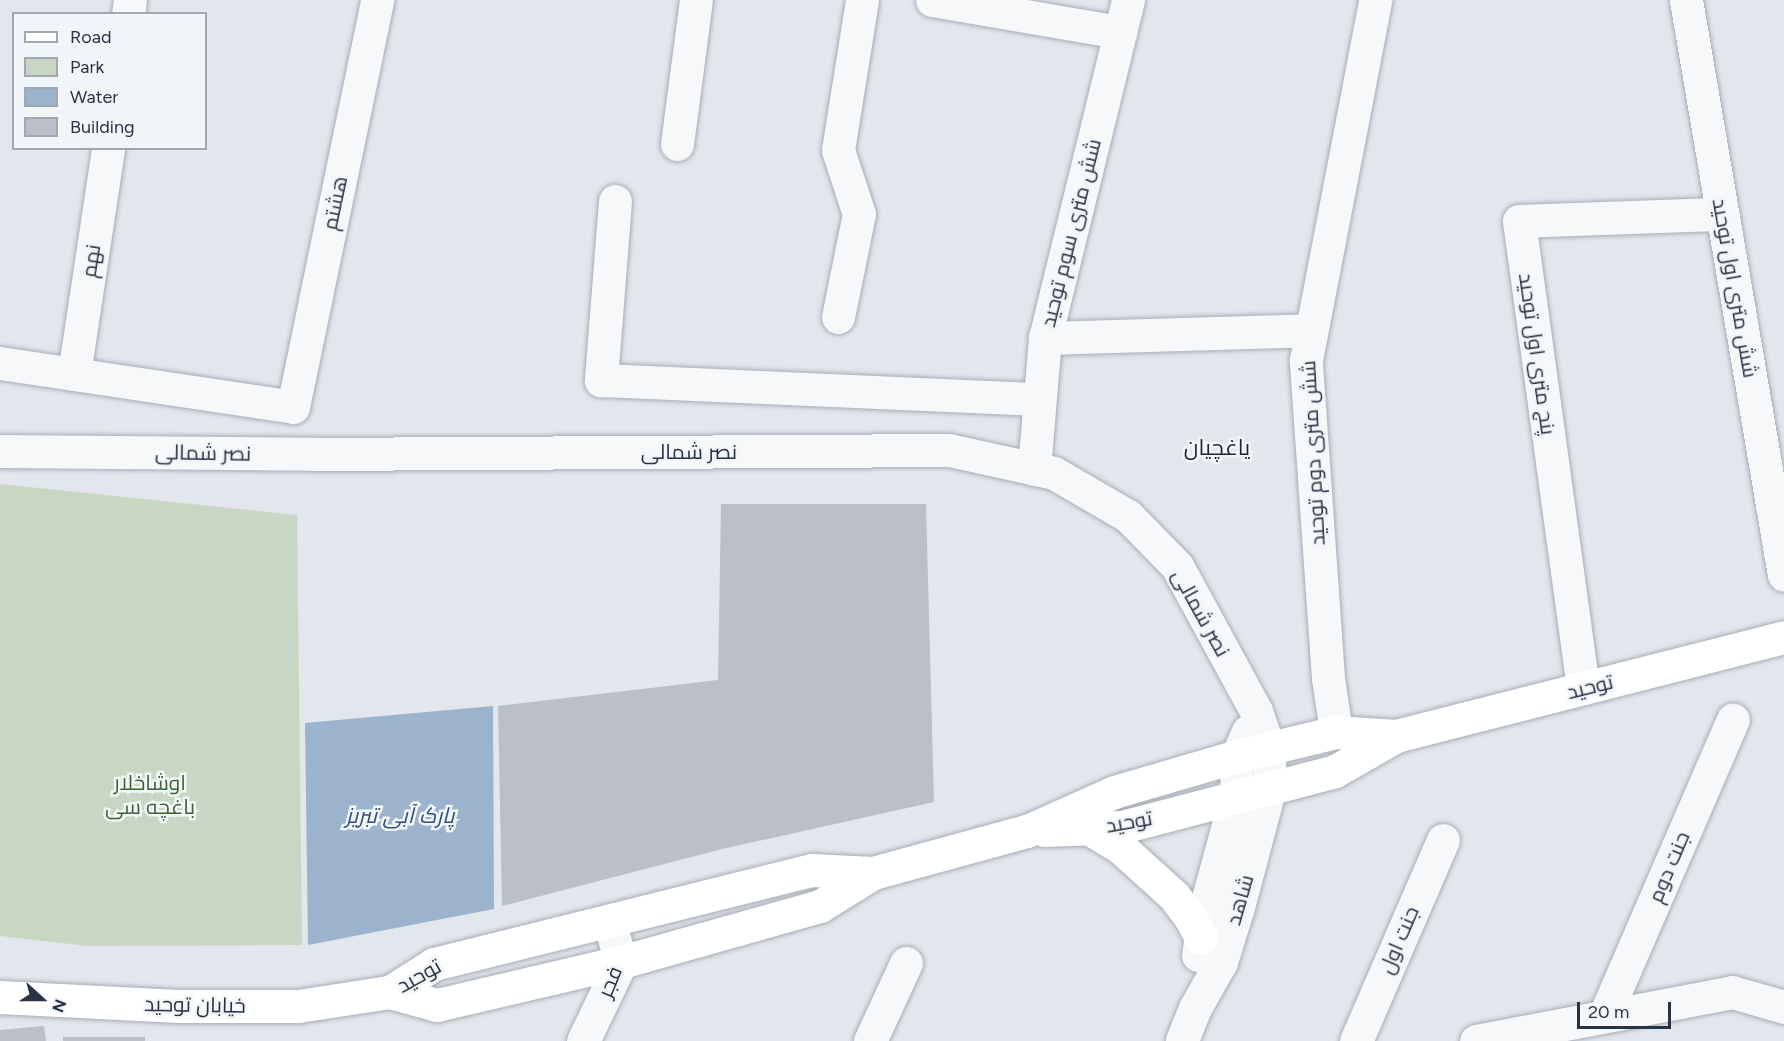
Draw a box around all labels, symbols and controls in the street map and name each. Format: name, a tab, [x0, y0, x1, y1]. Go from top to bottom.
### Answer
legend	[12, 12, 207, 150]
text: Road	[70, 26, 111, 48]
text: Park	[70, 56, 104, 78]
text: Water	[70, 86, 118, 108]
text: Building	[70, 116, 135, 138]
street label: شش متری سوم توحید	[1035, 136, 1107, 330]
street label: هشتم	[317, 174, 353, 232]
street label: شش متری اول توحید	[1707, 196, 1763, 380]
street label: نهم	[76, 243, 106, 279]
street label: پنج متری اول توحید	[1513, 271, 1561, 437]
street label: شش متری دوم توحید	[1296, 360, 1330, 546]
district label: یاغچیان	[1184, 435, 1250, 461]
street label: نصر شمالی	[641, 439, 737, 465]
street label: نصر شمالی	[155, 440, 251, 466]
street label: نصر شمالی	[1167, 565, 1235, 661]
street label: توحید	[1564, 669, 1616, 705]
park label: اوشاخلار باغچه سی	[105, 770, 195, 820]
water label: پارک آبی تبریز	[346, 803, 454, 829]
street label: توحید	[1104, 806, 1154, 838]
street label: جنت دوم	[1643, 828, 1695, 906]
street label: شاهد	[1221, 872, 1259, 928]
street label: جنت اول	[1373, 902, 1425, 978]
street label: توحید	[392, 954, 446, 998]
street label: فجر	[592, 962, 628, 1002]
north arrow	[12, 969, 72, 1029]
scale bar	[1580, 990, 1674, 1028]
street label: خیابان توحید	[144, 992, 246, 1018]
text: N	[48, 996, 70, 1015]
text: 20 m	[1588, 1001, 1629, 1023]

